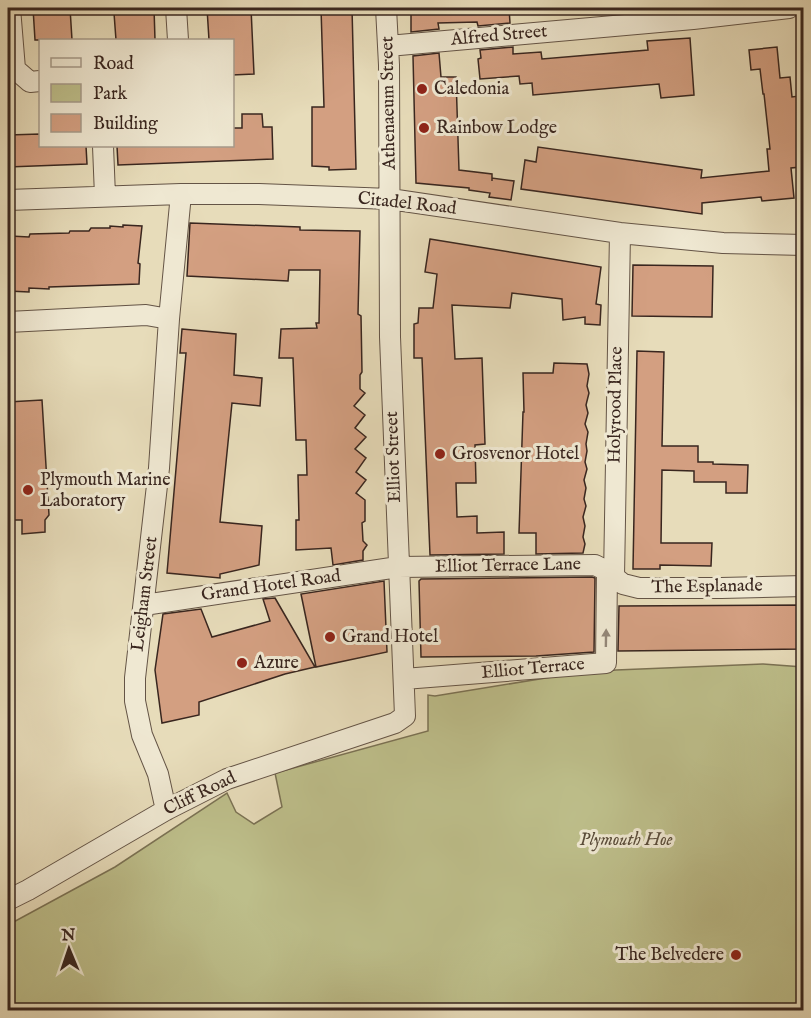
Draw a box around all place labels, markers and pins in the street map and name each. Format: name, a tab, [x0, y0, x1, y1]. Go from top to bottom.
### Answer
place label: Caledonia	[434, 78, 509, 101]
marker: Caledonia	[415, 82, 429, 96]
place label: Rainbow Lodge	[436, 117, 557, 140]
marker: Rainbow Lodge	[417, 121, 431, 135]
place label: Grosvenor Hotel	[452, 443, 579, 466]
marker: Grosvenor Hotel	[433, 447, 447, 461]
place label: Plymouth Marine Laboratory	[40, 469, 170, 513]
marker: Plymouth Marine Laboratory	[21, 483, 35, 497]
place label: Grand Hotel	[342, 626, 438, 649]
marker: Grand Hotel	[323, 630, 337, 644]
place label: Azure	[253, 652, 299, 675]
marker: Azure	[235, 656, 249, 670]
place label: The Belvedere	[615, 944, 724, 967]
marker: The Belvedere	[729, 948, 743, 962]

